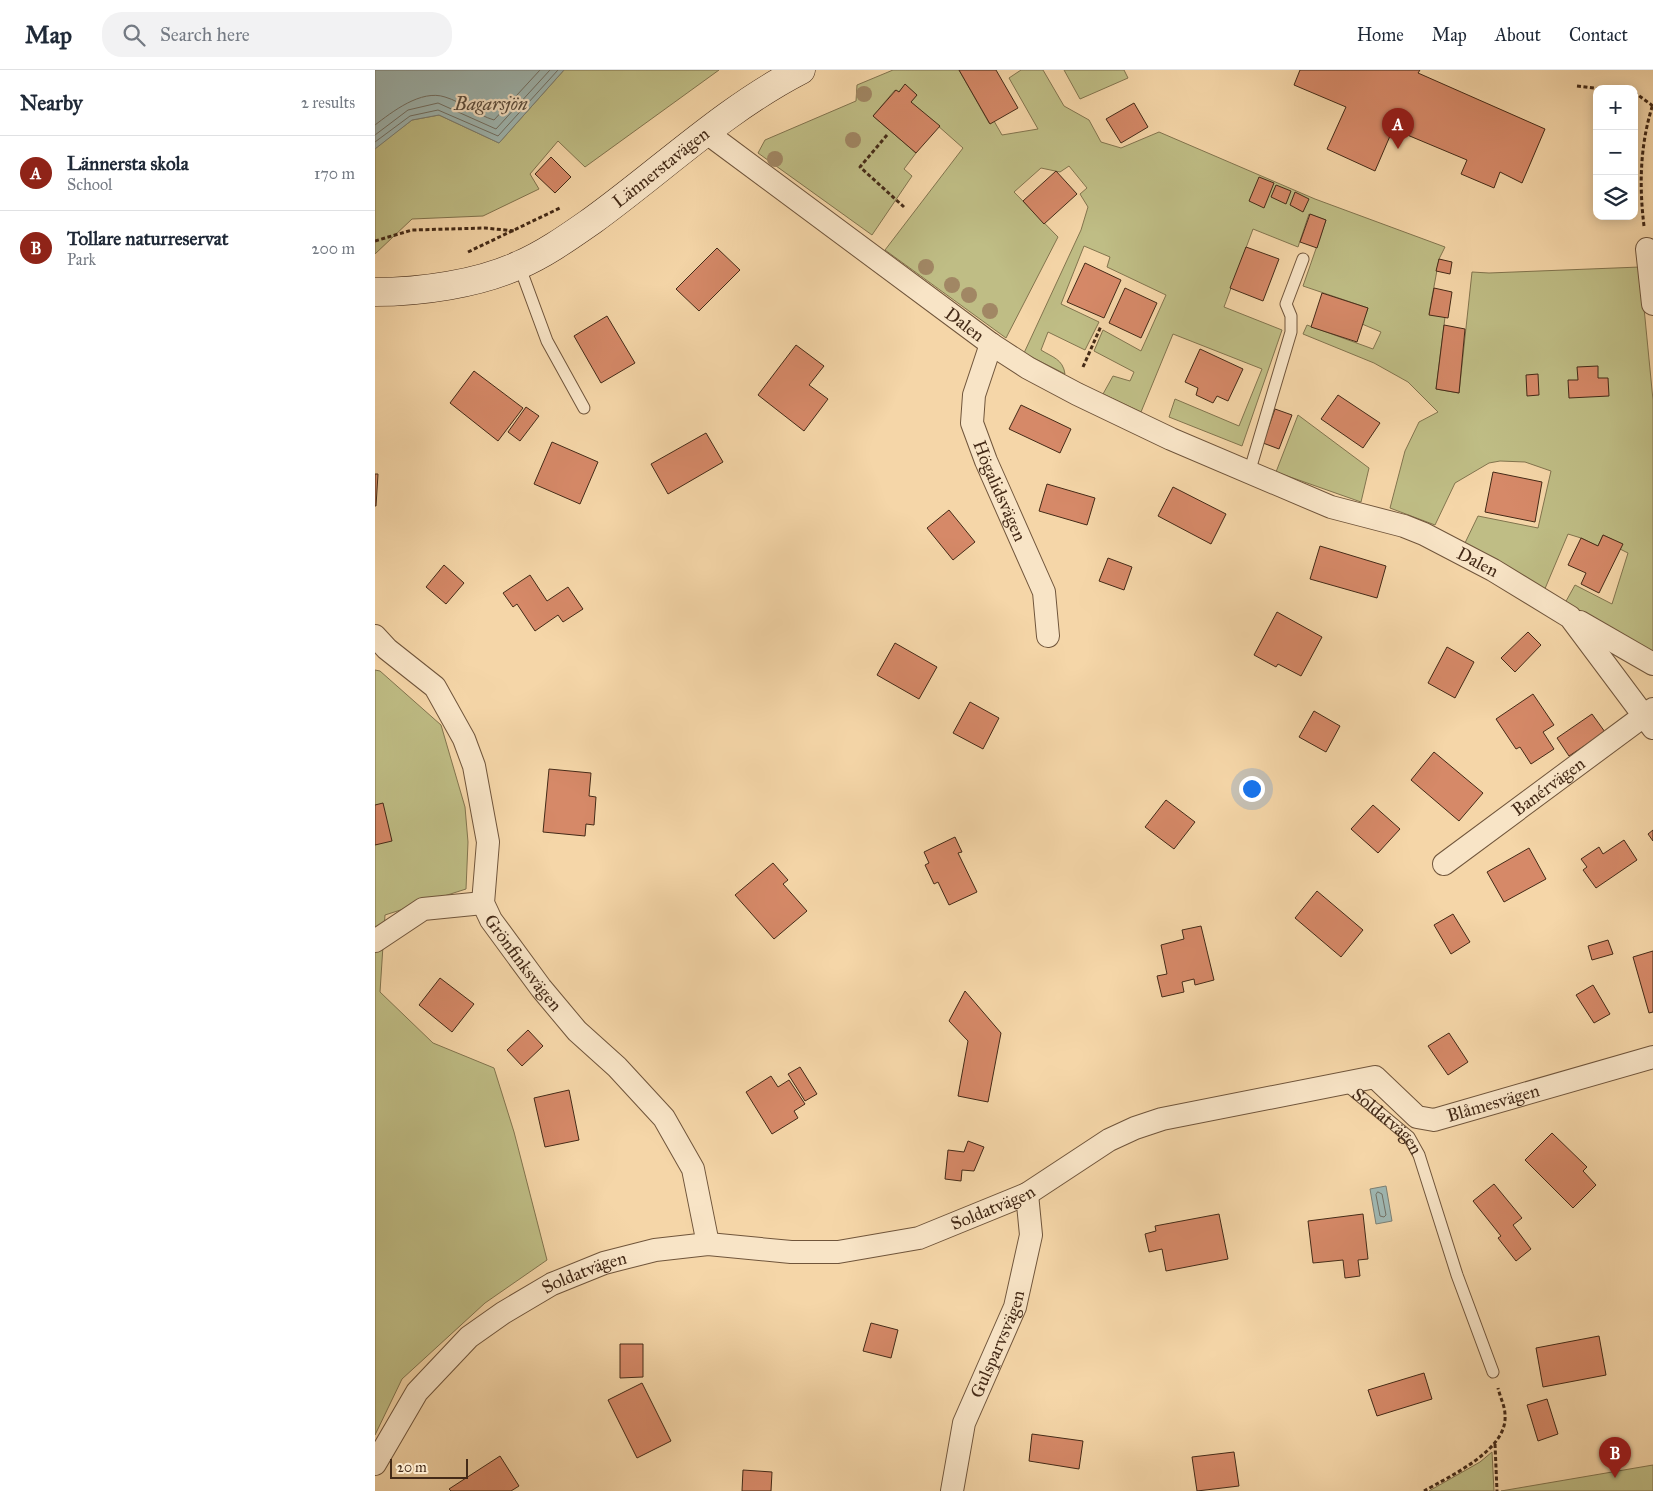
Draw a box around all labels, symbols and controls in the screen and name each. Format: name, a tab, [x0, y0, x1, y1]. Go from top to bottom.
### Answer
search box	[102, 12, 452, 57]
text: Map	[25, 20, 72, 50]
icon: search	[120, 21, 148, 49]
text: Search here	[160, 23, 250, 46]
text: Home	[1357, 24, 1404, 46]
text: Map	[1432, 24, 1467, 46]
text: About	[1495, 24, 1541, 46]
text: Contact	[1569, 24, 1628, 46]
map controls	[1593, 85, 1638, 220]
button: +	[1593, 85, 1638, 130]
text: Nearby	[20, 90, 83, 116]
water label: Bagarsjön	[453, 92, 528, 115]
text: 2 results	[301, 93, 355, 112]
pin: A	[1382, 108, 1414, 149]
street label: Lännerstavägen	[608, 122, 714, 212]
button: −	[1593, 130, 1638, 175]
text: Lännersta skola	[67, 152, 189, 175]
text: A	[31, 164, 41, 183]
text: 170 m	[314, 164, 355, 183]
text: School	[67, 175, 112, 194]
button: layers	[1593, 175, 1638, 220]
text: Tollare naturreservat	[67, 227, 229, 250]
text: B	[31, 239, 41, 258]
text: 200 m	[312, 239, 355, 258]
text: Park	[67, 250, 96, 269]
street label: Dalen	[940, 303, 989, 346]
street label: Högalidsvägen	[968, 437, 1031, 545]
street label: Dalen	[1453, 542, 1502, 582]
street label: Banérvägen	[1507, 752, 1590, 821]
your location	[1239, 776, 1265, 802]
street label: Grönfinksvägen	[480, 910, 567, 1016]
street label: Blåmesvägen	[1444, 1079, 1542, 1127]
street label: Soldatvägen	[1347, 1083, 1428, 1158]
street label: Soldatvägen	[947, 1180, 1040, 1235]
street label: Soldatvägen	[538, 1247, 629, 1299]
street label: Gulsparvsvägen	[965, 1288, 1029, 1401]
pin: B	[1599, 1437, 1631, 1478]
scale bar	[390, 1456, 467, 1479]
text: 20 m	[397, 1459, 427, 1476]

